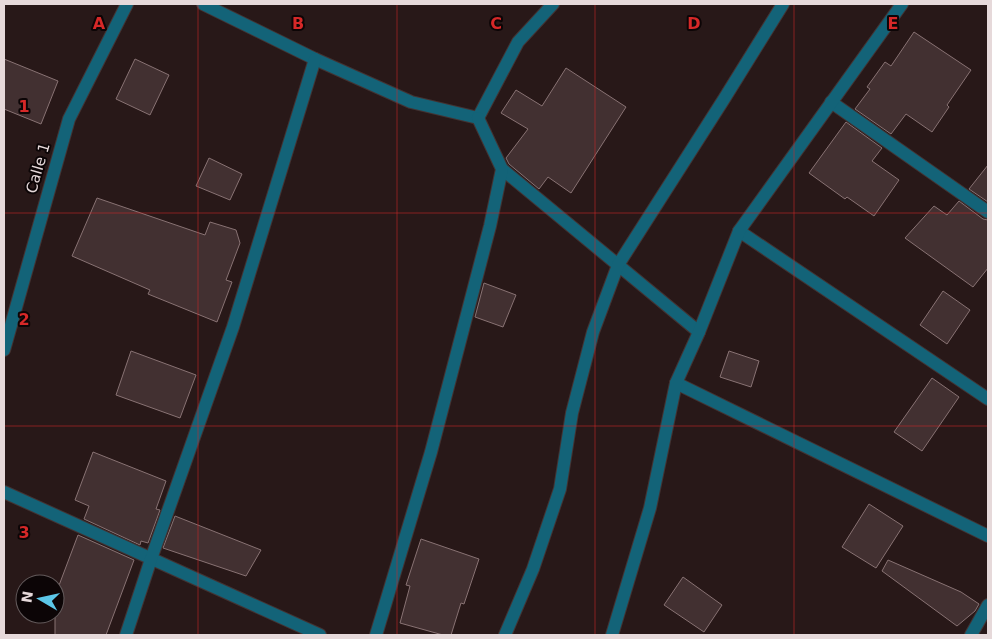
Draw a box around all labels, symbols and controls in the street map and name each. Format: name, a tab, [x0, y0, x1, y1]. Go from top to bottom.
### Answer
text: A	[93, 14, 106, 33]
text: B	[292, 14, 304, 33]
text: C	[490, 14, 502, 33]
text: D	[687, 14, 701, 33]
text: E	[888, 14, 898, 33]
text: 1	[18, 97, 30, 116]
street label: Calle 1	[22, 141, 54, 195]
text: 2	[18, 310, 30, 329]
text: 3	[18, 523, 30, 542]
north arrow	[15, 574, 65, 624]
text: N	[18, 590, 36, 604]

